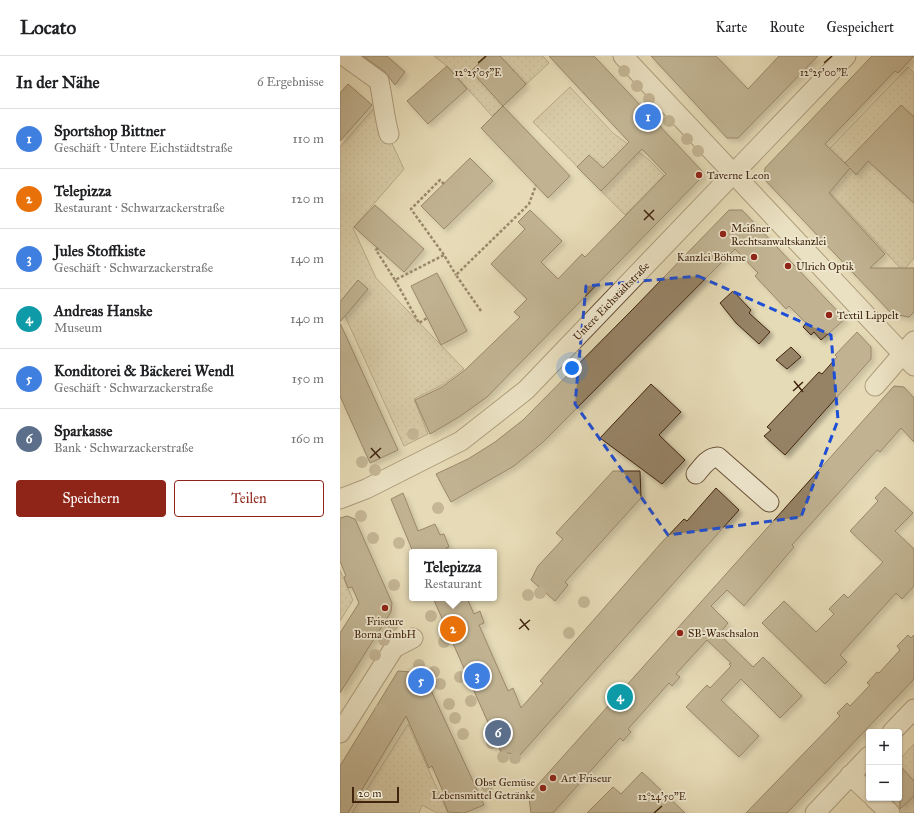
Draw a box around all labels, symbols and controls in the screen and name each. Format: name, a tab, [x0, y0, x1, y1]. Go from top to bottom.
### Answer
text: Locato	[20, 16, 76, 39]
text: Karte	[715, 19, 747, 36]
text: Route	[769, 19, 805, 36]
text: Gespeichert	[827, 19, 894, 36]
text: 12°25'05"E	[455, 67, 501, 79]
text: 12°25'00"E	[800, 67, 848, 79]
text: In der Nähe	[16, 72, 100, 93]
text: 6 Ergebnisse	[257, 74, 324, 90]
pin: 1	[635, 102, 661, 132]
text: Sportshop Bittner	[54, 122, 165, 140]
text: 1	[26, 131, 32, 147]
text: 110 m	[292, 131, 324, 147]
text: Geschäft · Untere Eichstädtstraße	[54, 140, 233, 156]
place label: Taverne Leon	[707, 169, 770, 182]
marker: Taverne Leon	[694, 170, 704, 180]
text: Telepizza	[54, 182, 111, 200]
text: 2	[26, 191, 32, 207]
text: 120 m	[291, 191, 324, 207]
text: Restaurant · Schwarzackerstraße	[54, 200, 225, 216]
place label: Meißner Rechtsanwaltskanzlei	[731, 222, 826, 248]
marker: Meißner Rechtsanwaltskanzlei	[718, 229, 728, 239]
text: Jules Stoffkiste	[54, 242, 145, 260]
text: 3	[26, 251, 32, 267]
text: 140 m	[290, 251, 324, 267]
place label: Kanzlei Böhme	[677, 251, 746, 264]
marker: Kanzlei Böhme	[749, 252, 759, 262]
street label: Untere Eichstädtstraße	[570, 259, 653, 343]
text: Geschäft · Schwarzackerstraße	[54, 260, 213, 276]
place label: Ulrich Optik	[796, 260, 855, 273]
marker: Ulrich Optik	[783, 261, 793, 271]
text: Andreas Hanske	[54, 302, 153, 320]
place label: Textil Lippelt	[837, 309, 899, 322]
marker: Textil Lippelt	[824, 310, 834, 320]
text: 4	[25, 311, 33, 327]
text: 140 m	[290, 311, 324, 327]
text: Museum	[54, 320, 102, 336]
your location	[562, 358, 582, 378]
text: Konditorei & Bäckerei Wendl	[54, 362, 234, 380]
text: 5	[26, 371, 32, 387]
text: 150 m	[292, 371, 324, 387]
text: Geschäft · Schwarzackerstraße	[54, 380, 213, 396]
text: Sparkasse	[54, 422, 112, 440]
text: 6	[26, 431, 32, 447]
text: 160 m	[291, 431, 324, 447]
text: Bank · Schwarzackerstraße	[54, 440, 194, 456]
button: Speichern	[16, 480, 166, 517]
button: Teilen	[174, 480, 324, 517]
popup	[409, 549, 497, 601]
text: Telepizza	[424, 558, 481, 576]
text: Restaurant	[424, 576, 482, 592]
marker: Friseure Borna GmbH	[380, 603, 390, 613]
pin: 2	[440, 614, 466, 644]
place label: Friseure Borna GmbH	[354, 615, 416, 641]
place label: SB-Waschsalon	[688, 627, 759, 640]
marker: SB-Waschsalon	[675, 628, 685, 638]
pin: 3	[464, 661, 490, 691]
pin: 5	[408, 666, 434, 696]
pin: 4	[607, 682, 633, 712]
pin: 6	[485, 718, 511, 748]
map controls	[866, 729, 902, 801]
button: +	[866, 729, 902, 765]
button: −	[866, 765, 902, 801]
place label: Art Friseur	[560, 772, 612, 785]
marker: Art Friseur	[548, 773, 558, 783]
place label: Obst Gemüse Lebensmittel Getränke	[432, 776, 535, 802]
marker: Obst Gemüse Lebensmittel Getränke	[538, 783, 548, 793]
scale bar	[352, 785, 399, 804]
text: 20 m	[358, 787, 381, 800]
text: 12°24'50"E	[638, 791, 686, 803]

